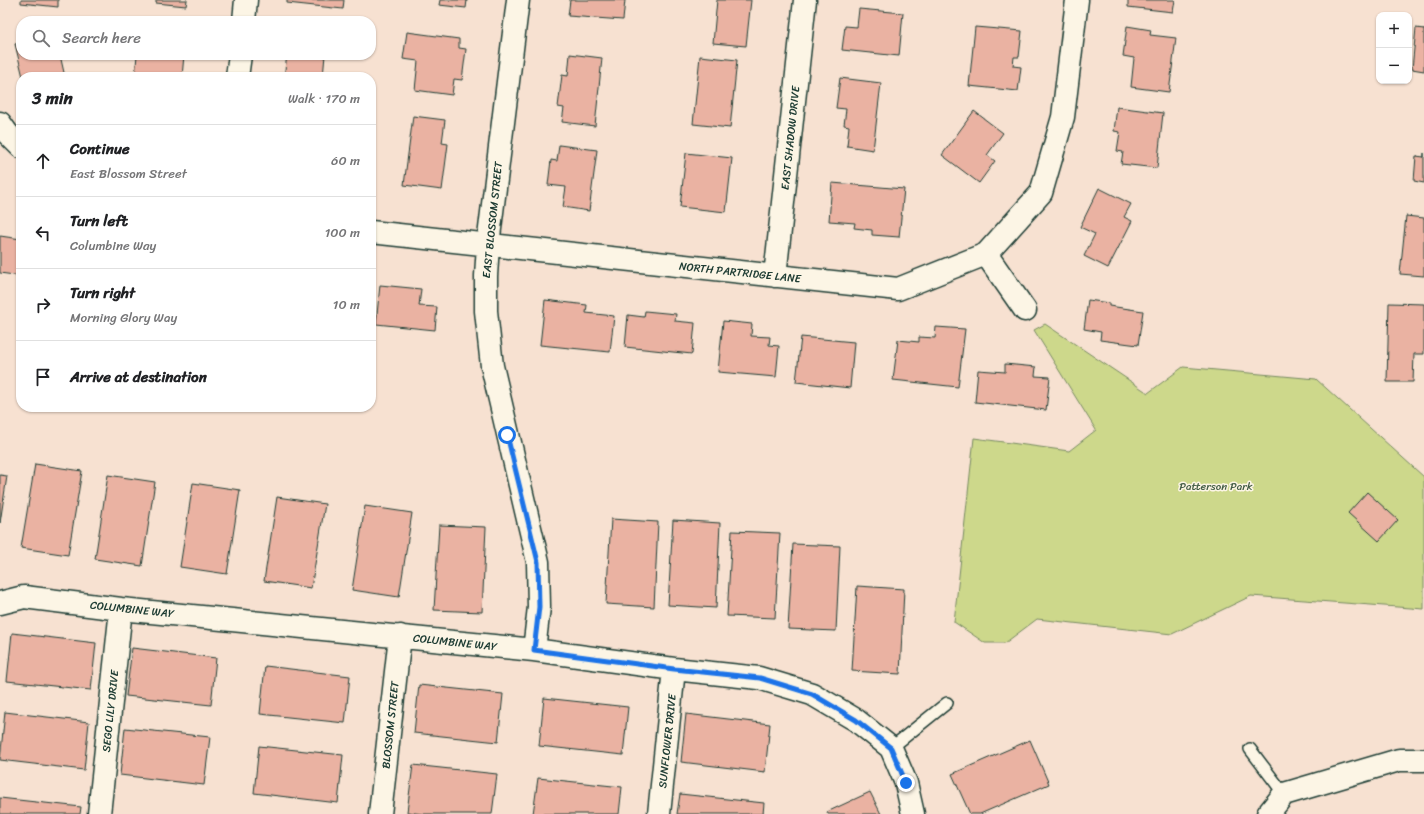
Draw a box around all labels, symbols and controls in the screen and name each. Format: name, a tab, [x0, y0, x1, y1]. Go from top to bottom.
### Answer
map controls	[1376, 12, 1412, 84]
button: +	[1376, 12, 1412, 48]
search box	[16, 16, 376, 60]
text: Search here	[62, 25, 141, 51]
icon: search	[30, 27, 52, 49]
button: −	[1376, 48, 1412, 84]
text: 3 min	[32, 83, 73, 113]
street label: EAST SHADOW DRIVE	[776, 84, 805, 191]
text: Walk · 170 m	[288, 87, 360, 110]
text: Continue	[70, 136, 130, 162]
text: 60 m	[331, 149, 360, 172]
icon: ahead	[32, 150, 54, 172]
street label: EAST BLOSSOM STREET	[477, 160, 508, 279]
text: East Blossom Street	[70, 162, 187, 185]
text: Turn left	[70, 208, 128, 234]
text: 100 m	[325, 221, 360, 244]
icon: left	[32, 222, 54, 244]
text: Columbine Way	[70, 234, 156, 257]
street label: NORTH PARTRIDGE LANE	[678, 257, 803, 288]
text: Turn right	[70, 280, 135, 306]
text: 10 m	[333, 293, 360, 316]
icon: right	[32, 294, 54, 316]
text: Morning Glory Way	[70, 306, 177, 329]
text: Arrive at destination	[70, 364, 207, 390]
icon: arrive	[32, 366, 54, 388]
route start	[498, 426, 516, 444]
park label: Patterson Park	[1179, 477, 1253, 496]
street label: COLUMBINE WAY	[89, 596, 176, 623]
street label: COLUMBINE WAY	[412, 629, 499, 656]
street label: SEGO LILY DRIVE	[97, 668, 124, 753]
street label: BLOSSOM STREET	[376, 680, 405, 770]
street label: SUNFLOWER DRIVE	[653, 692, 682, 789]
route end	[897, 774, 915, 792]

